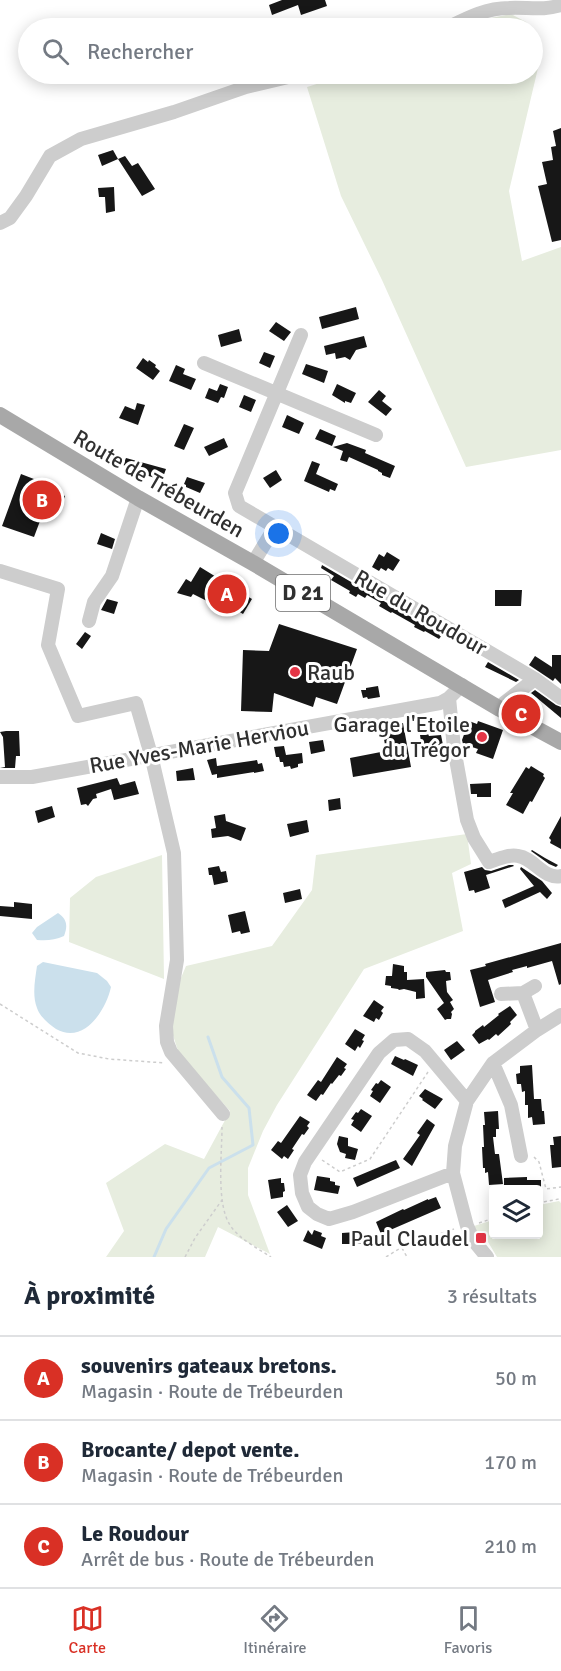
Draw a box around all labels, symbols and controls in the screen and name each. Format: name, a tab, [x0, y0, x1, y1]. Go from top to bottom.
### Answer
search box	[18, 18, 543, 84]
icon: search	[39, 35, 72, 68]
text: Rechercher	[87, 38, 193, 65]
street label: Route de Trébeurden	[68, 424, 249, 543]
pin: B	[22, 478, 62, 522]
your location	[264, 519, 293, 548]
street label: Rue du Roudour	[350, 564, 492, 661]
pin: A	[208, 572, 246, 616]
road number: D 21	[276, 575, 330, 611]
place label: Raub	[307, 659, 355, 686]
marker: Raub	[288, 665, 302, 679]
pin: C	[502, 692, 540, 736]
place label: Garage l'Etoile du Trégor	[334, 711, 470, 763]
street label: Rue Yves-Marie Herviou	[87, 714, 311, 779]
marker: Garage l'Etoile du Trégor	[475, 730, 489, 744]
map controls	[489, 1185, 543, 1239]
button: layers	[489, 1185, 543, 1239]
place label: Paul Claudel	[350, 1225, 469, 1252]
marker: Paul Claudel	[474, 1231, 488, 1245]
text: À proximité	[24, 1280, 155, 1312]
text: 3 résultats	[447, 1284, 537, 1309]
text: souvenirs gateaux bretons.	[81, 1352, 337, 1379]
text: A	[37, 1366, 50, 1391]
text: 50 m	[495, 1366, 537, 1391]
text: Magasin · Route de Trébeurden	[81, 1379, 343, 1404]
text: Brocante/ depot vente.	[81, 1436, 300, 1463]
text: B	[37, 1450, 50, 1475]
text: 170 m	[484, 1450, 537, 1475]
text: Magasin · Route de Trébeurden	[81, 1463, 343, 1488]
text: Le Roudour	[81, 1520, 189, 1547]
text: C	[37, 1534, 50, 1559]
text: 210 m	[484, 1534, 537, 1559]
text: Arrêt de bus · Route de Trébeurden	[81, 1547, 375, 1572]
tab: Carte	[69, 1602, 106, 1658]
tab: Itinéraire	[243, 1602, 307, 1658]
tab: Favoris	[444, 1602, 492, 1658]

